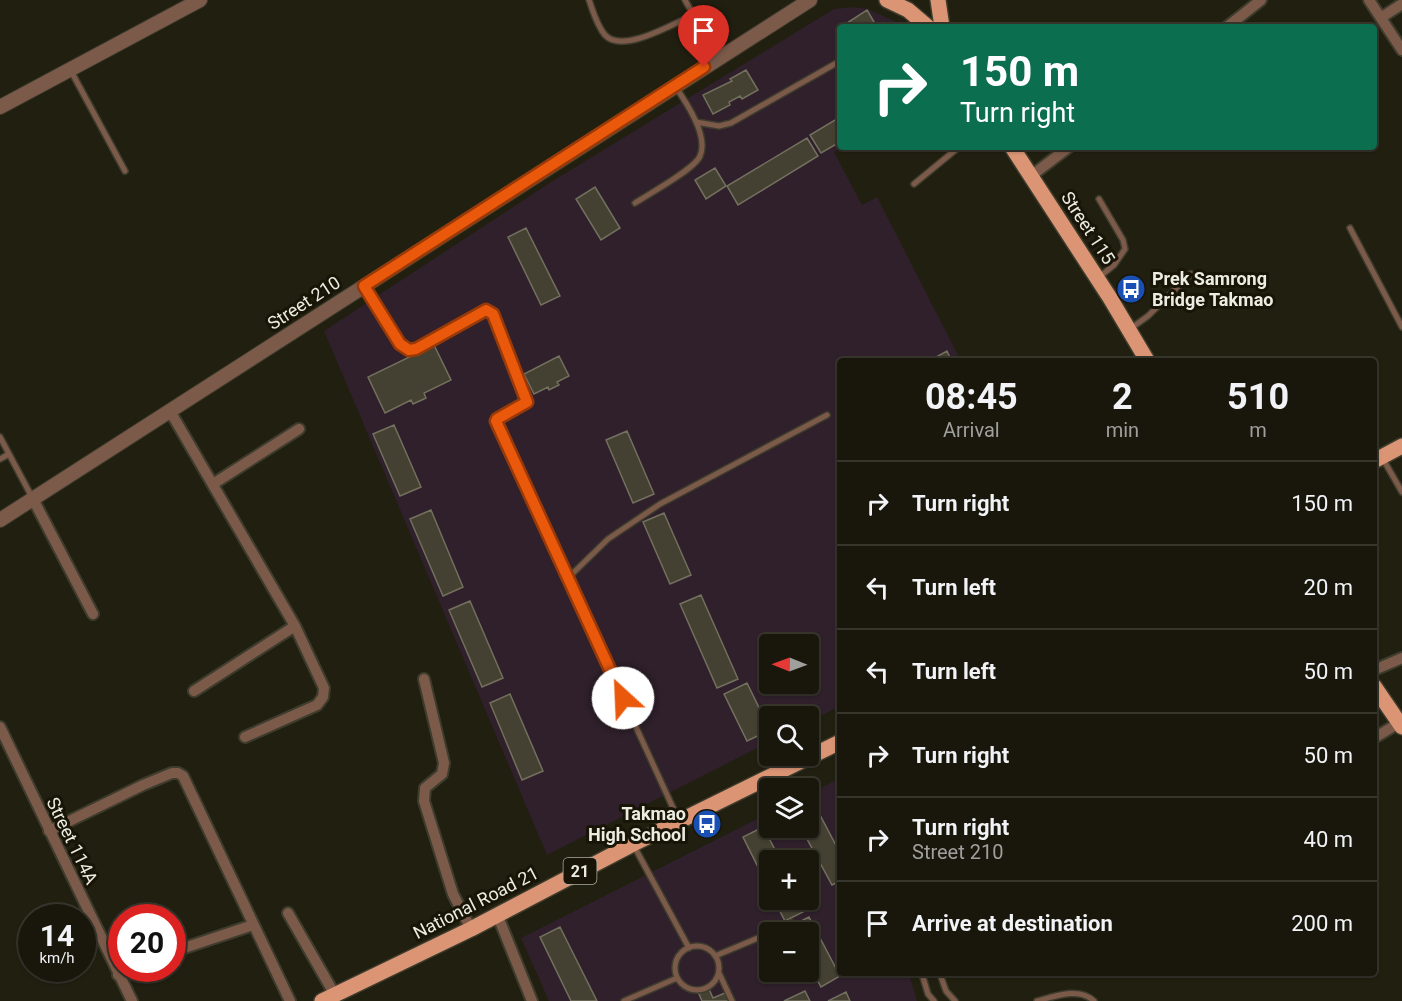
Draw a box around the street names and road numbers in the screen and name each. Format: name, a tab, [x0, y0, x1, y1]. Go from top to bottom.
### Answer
street label: Street 115	[1057, 187, 1120, 268]
street label: Street 210	[263, 271, 344, 334]
street label: Street 114A	[42, 794, 103, 888]
road number: 21	[564, 858, 596, 884]
street label: National Road 21	[410, 862, 542, 943]

